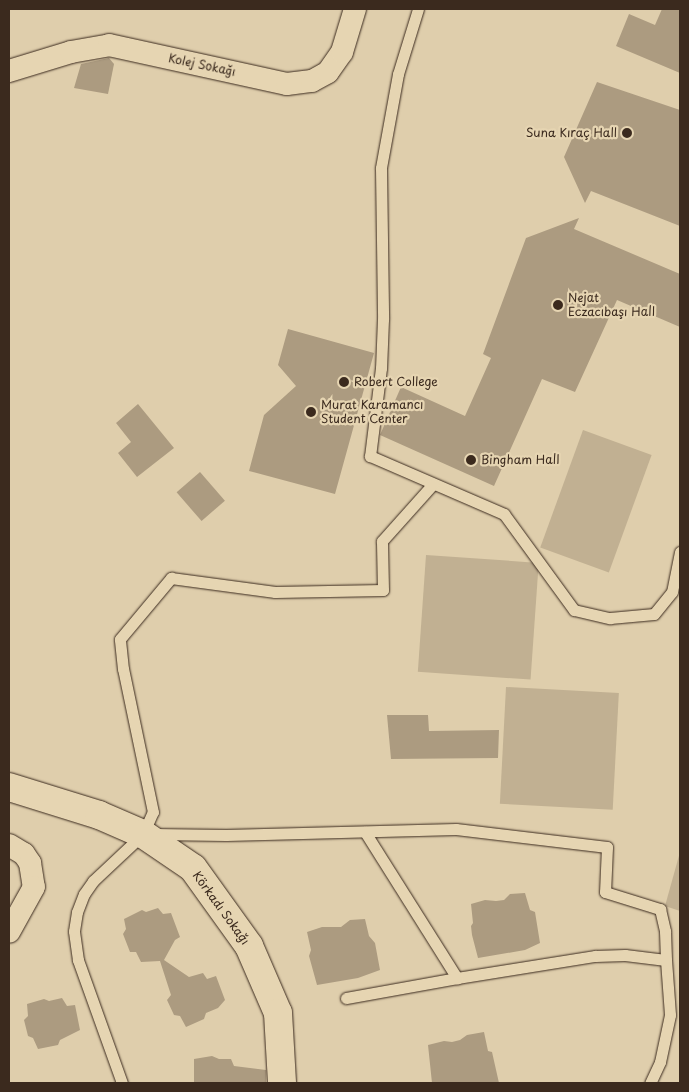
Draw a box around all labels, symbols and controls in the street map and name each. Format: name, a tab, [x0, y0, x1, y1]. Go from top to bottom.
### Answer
street label: Kolej Sokağı	[166, 51, 238, 79]
place label: Suna Kıraç Hall	[527, 126, 617, 140]
marker: Suna Kıraç Hall	[621, 127, 633, 139]
place label: Nejat Eczacıbaşı Hall	[568, 291, 655, 319]
marker: Nejat Eczacıbaşı Hall	[552, 299, 564, 311]
place label: Robert College	[354, 375, 438, 389]
marker: Robert College	[338, 376, 350, 388]
place label: Murat Karamancı Student Center	[321, 398, 423, 426]
marker: Murat Karamancı Student Center	[305, 406, 317, 418]
place label: Bingham Hall	[481, 453, 559, 467]
marker: Bingham Hall	[465, 454, 477, 466]
street label: Körkadı Sokağı	[190, 868, 252, 948]

